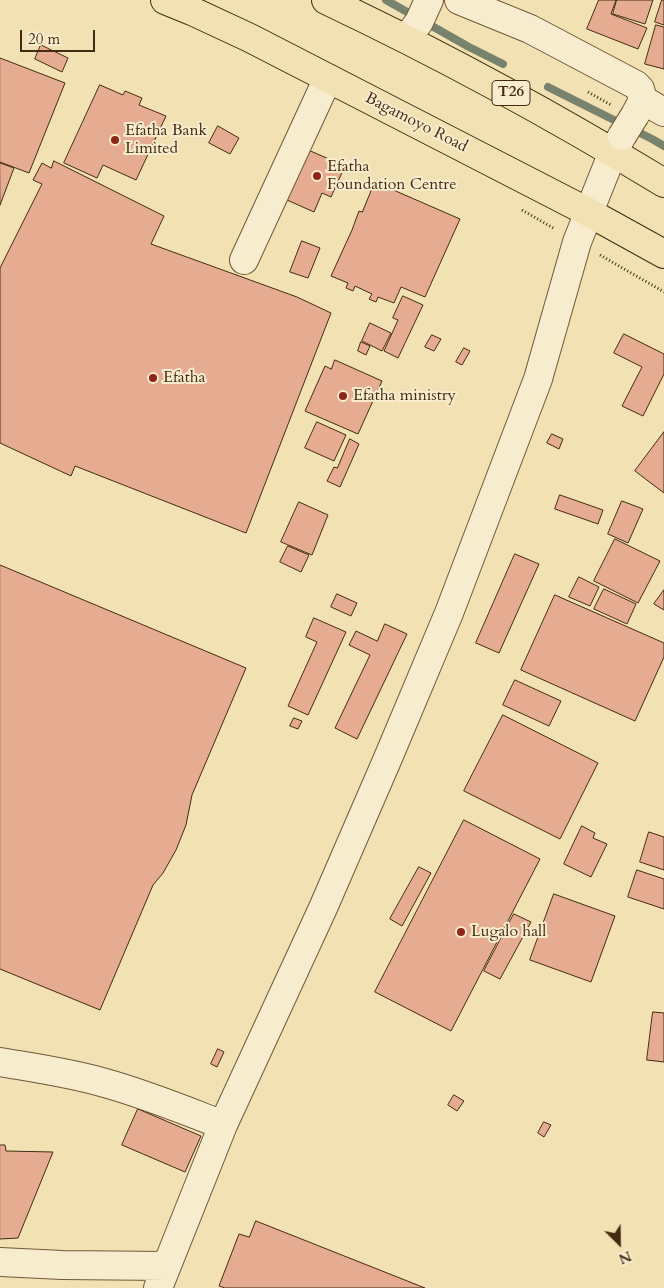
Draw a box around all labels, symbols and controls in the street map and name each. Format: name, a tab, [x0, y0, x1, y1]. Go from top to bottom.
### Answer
scale bar	[22, 20, 98, 52]
text: 20 m	[28, 29, 60, 49]
road number: T26	[492, 80, 530, 106]
street label: Bagamoyo Road	[362, 89, 470, 157]
place label: Efatha Bank Limited	[125, 121, 207, 159]
marker: Efatha Bank Limited	[109, 134, 121, 146]
place label: Efatha Foundation Centre	[327, 157, 456, 195]
marker: Efatha Foundation Centre	[311, 170, 323, 182]
place label: Efatha	[163, 368, 205, 388]
marker: Efatha	[147, 372, 159, 384]
place label: Efatha ministry	[353, 386, 456, 406]
marker: Efatha ministry	[337, 390, 349, 402]
place label: Lugalo hall	[471, 922, 546, 942]
marker: Lugalo hall	[455, 926, 467, 938]
north arrow	[594, 1218, 644, 1268]
text: N	[616, 1246, 634, 1268]

